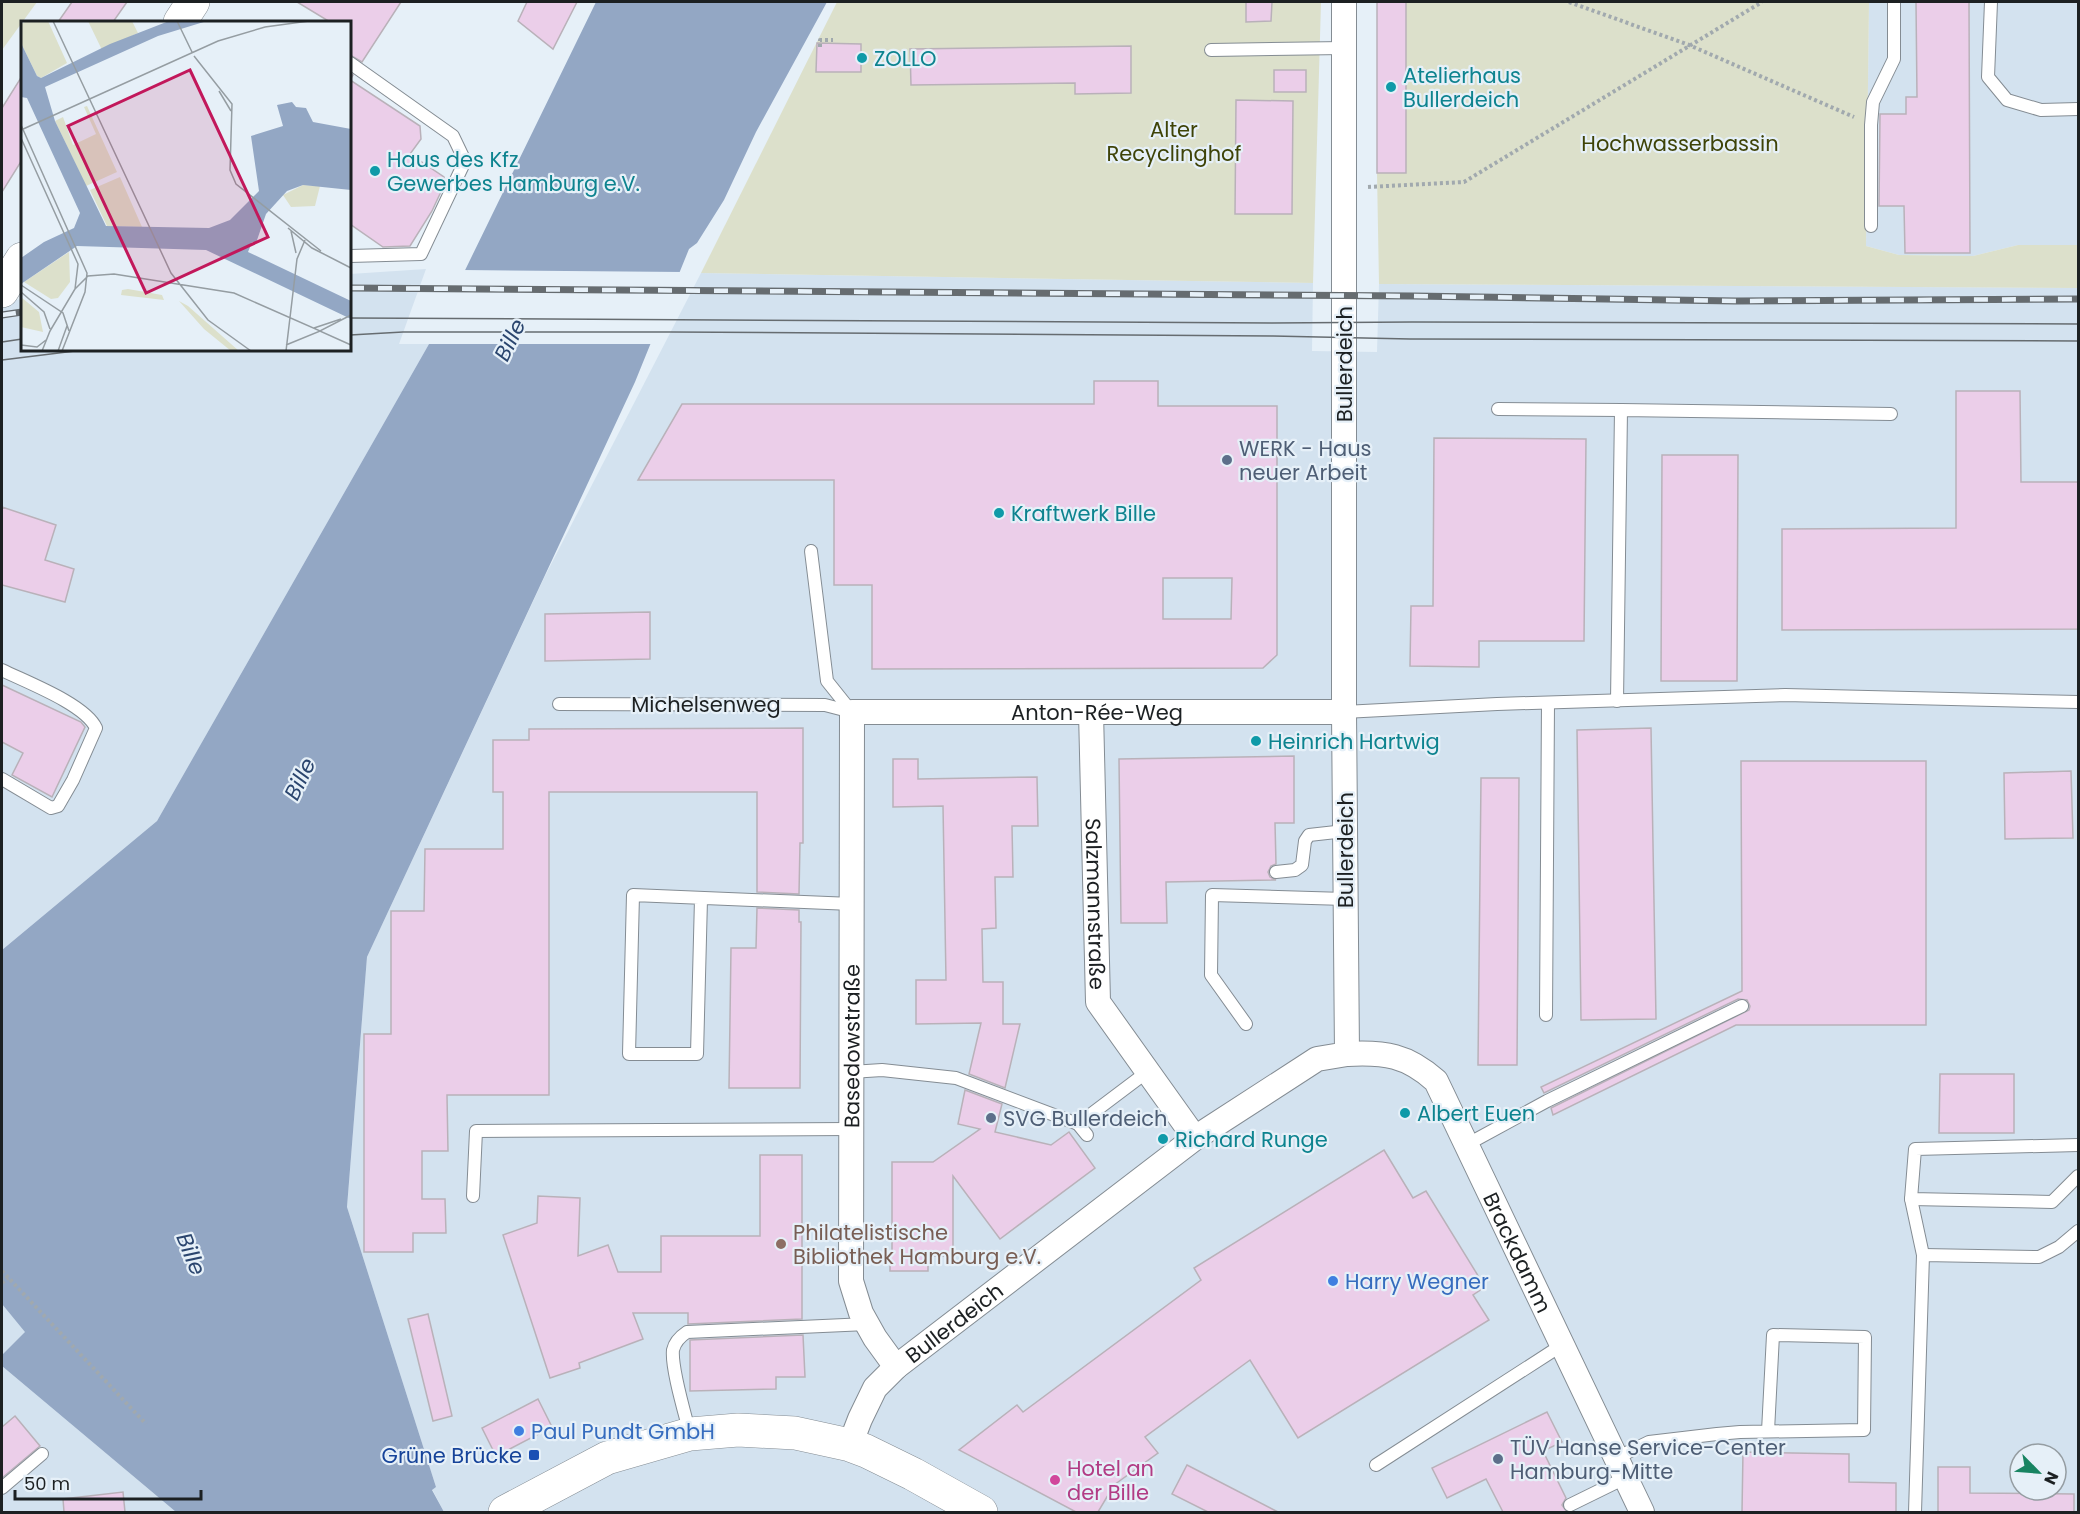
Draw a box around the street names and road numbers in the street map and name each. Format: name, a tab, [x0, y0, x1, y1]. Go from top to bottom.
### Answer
street label: Bullerdeich	[1330, 306, 1359, 422]
street label: Michelsenweg	[631, 690, 781, 719]
street label: Anton-Rée-Weg	[1011, 698, 1183, 727]
street label: Bullerdeich	[1331, 792, 1360, 908]
street label: Salzmannstraße	[1079, 818, 1112, 990]
street label: Basedowstraße	[837, 964, 866, 1128]
street label: Brackdamm	[1477, 1187, 1559, 1317]
street label: Bullerdeich	[899, 1276, 1009, 1369]

